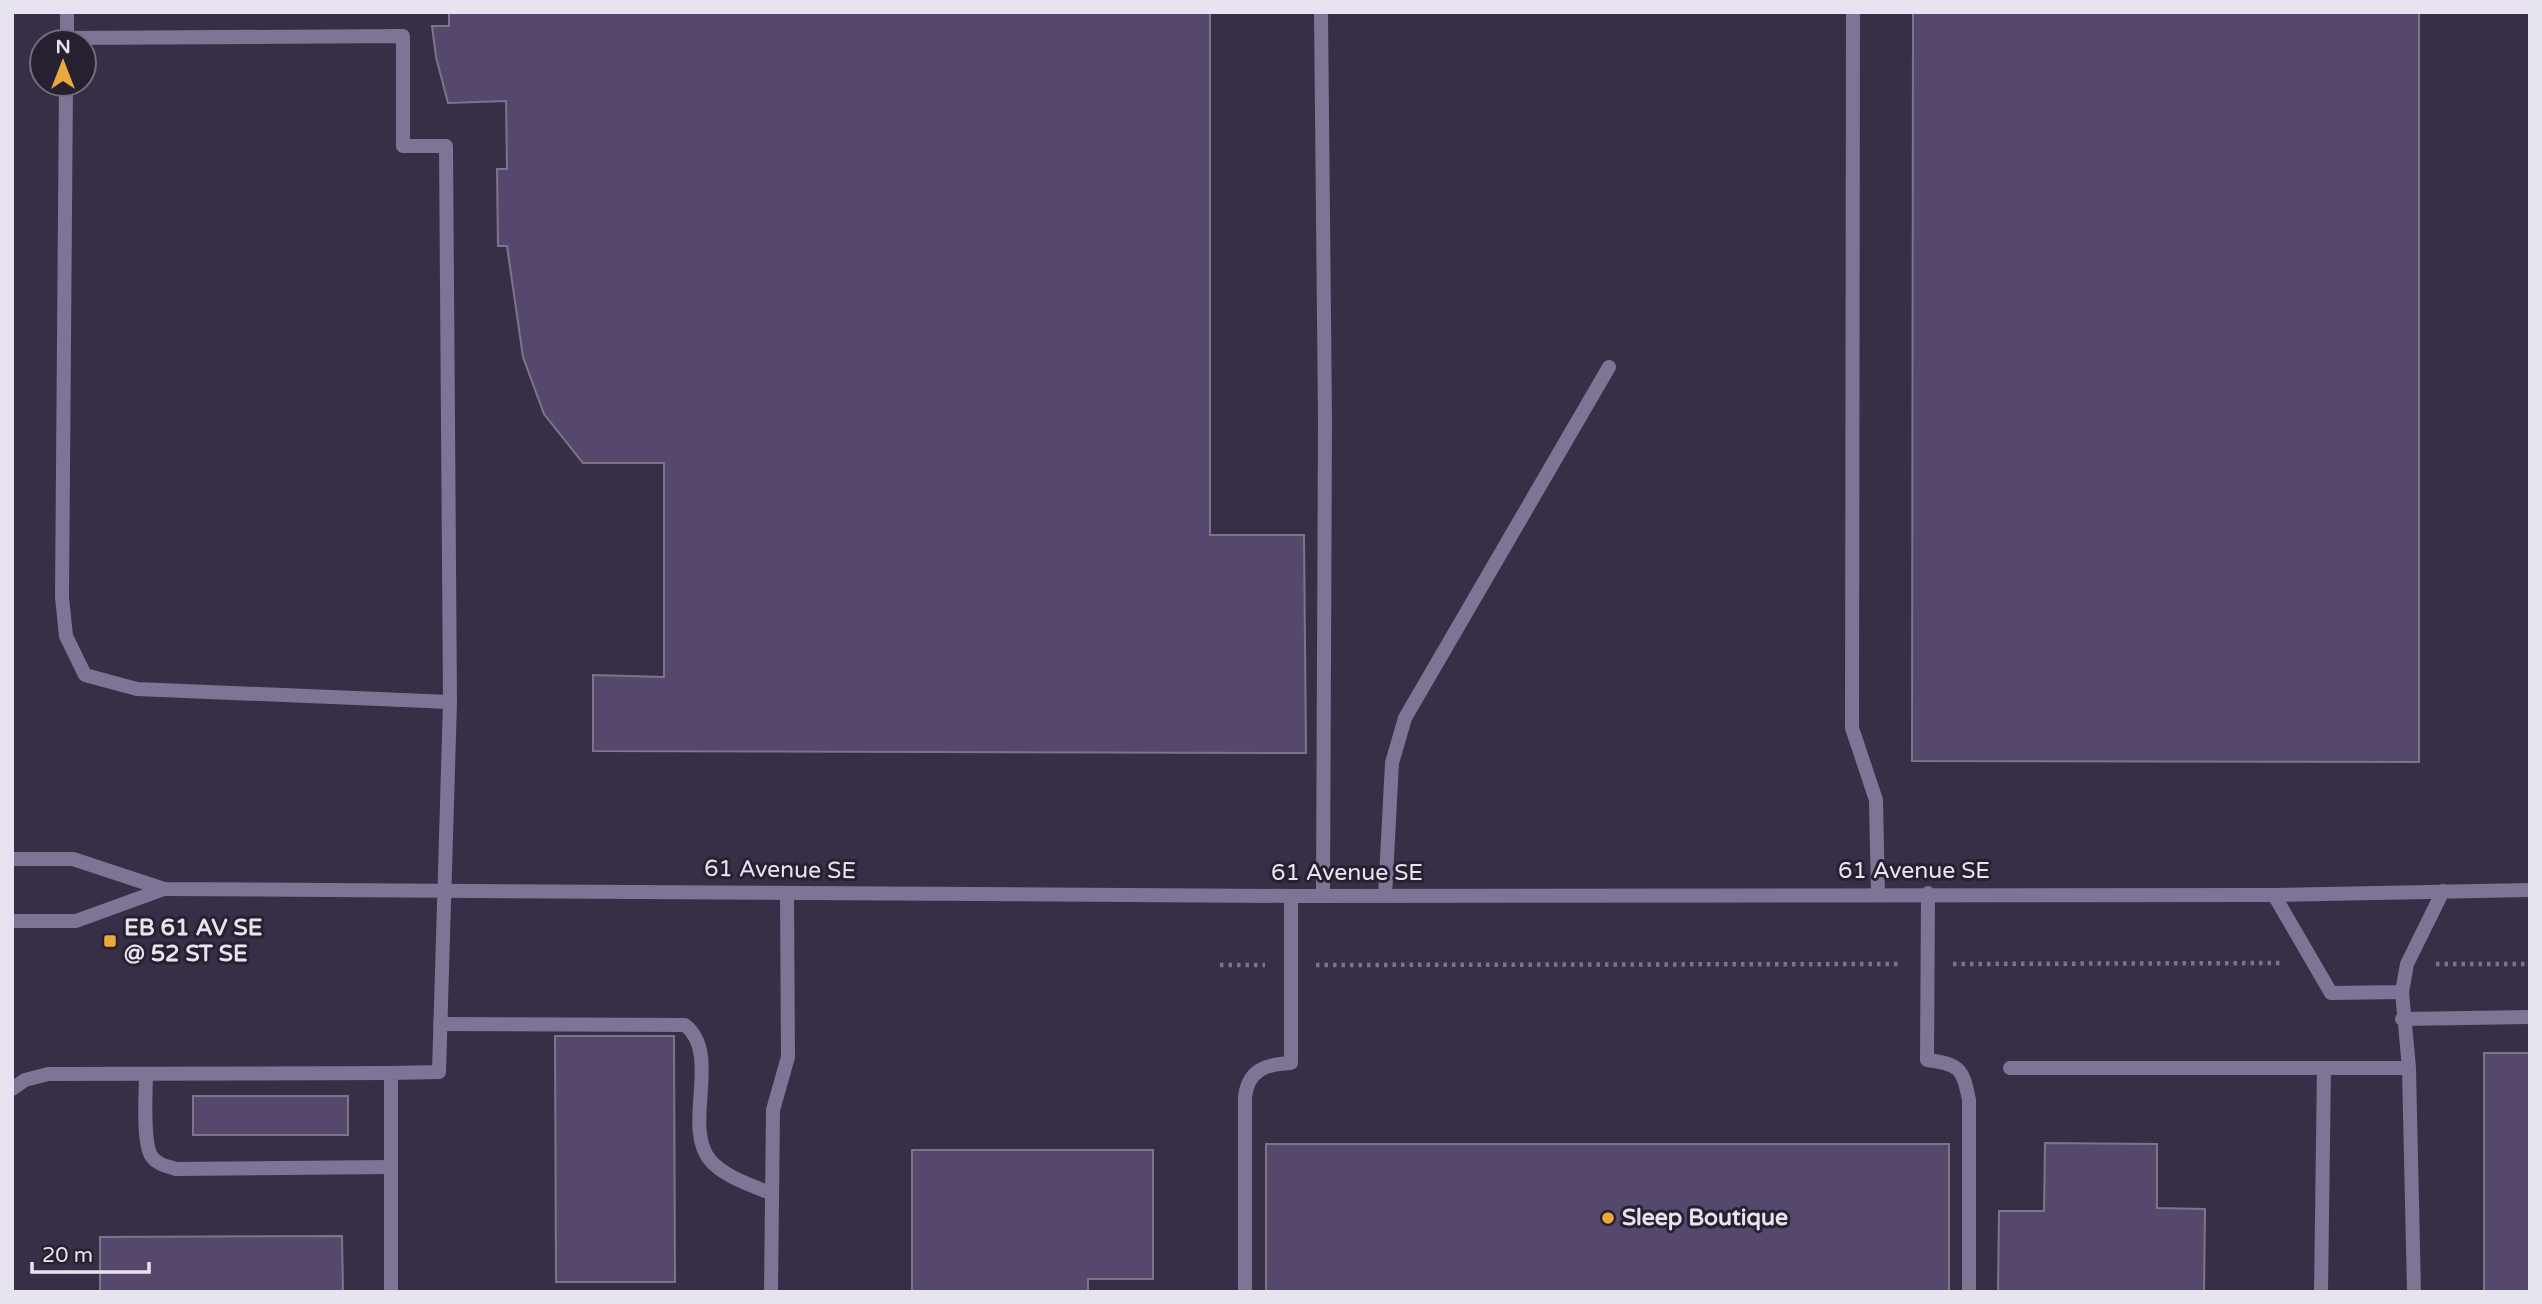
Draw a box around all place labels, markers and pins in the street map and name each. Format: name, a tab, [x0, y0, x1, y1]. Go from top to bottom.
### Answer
place label: EB 61 AV SE @ 52 ST SE	[124, 914, 262, 968]
marker: EB 61 AV SE @ 52 ST SE	[102, 933, 118, 949]
place label: Sleep Boutique	[1622, 1204, 1788, 1232]
marker: Sleep Boutique	[1600, 1210, 1616, 1226]

